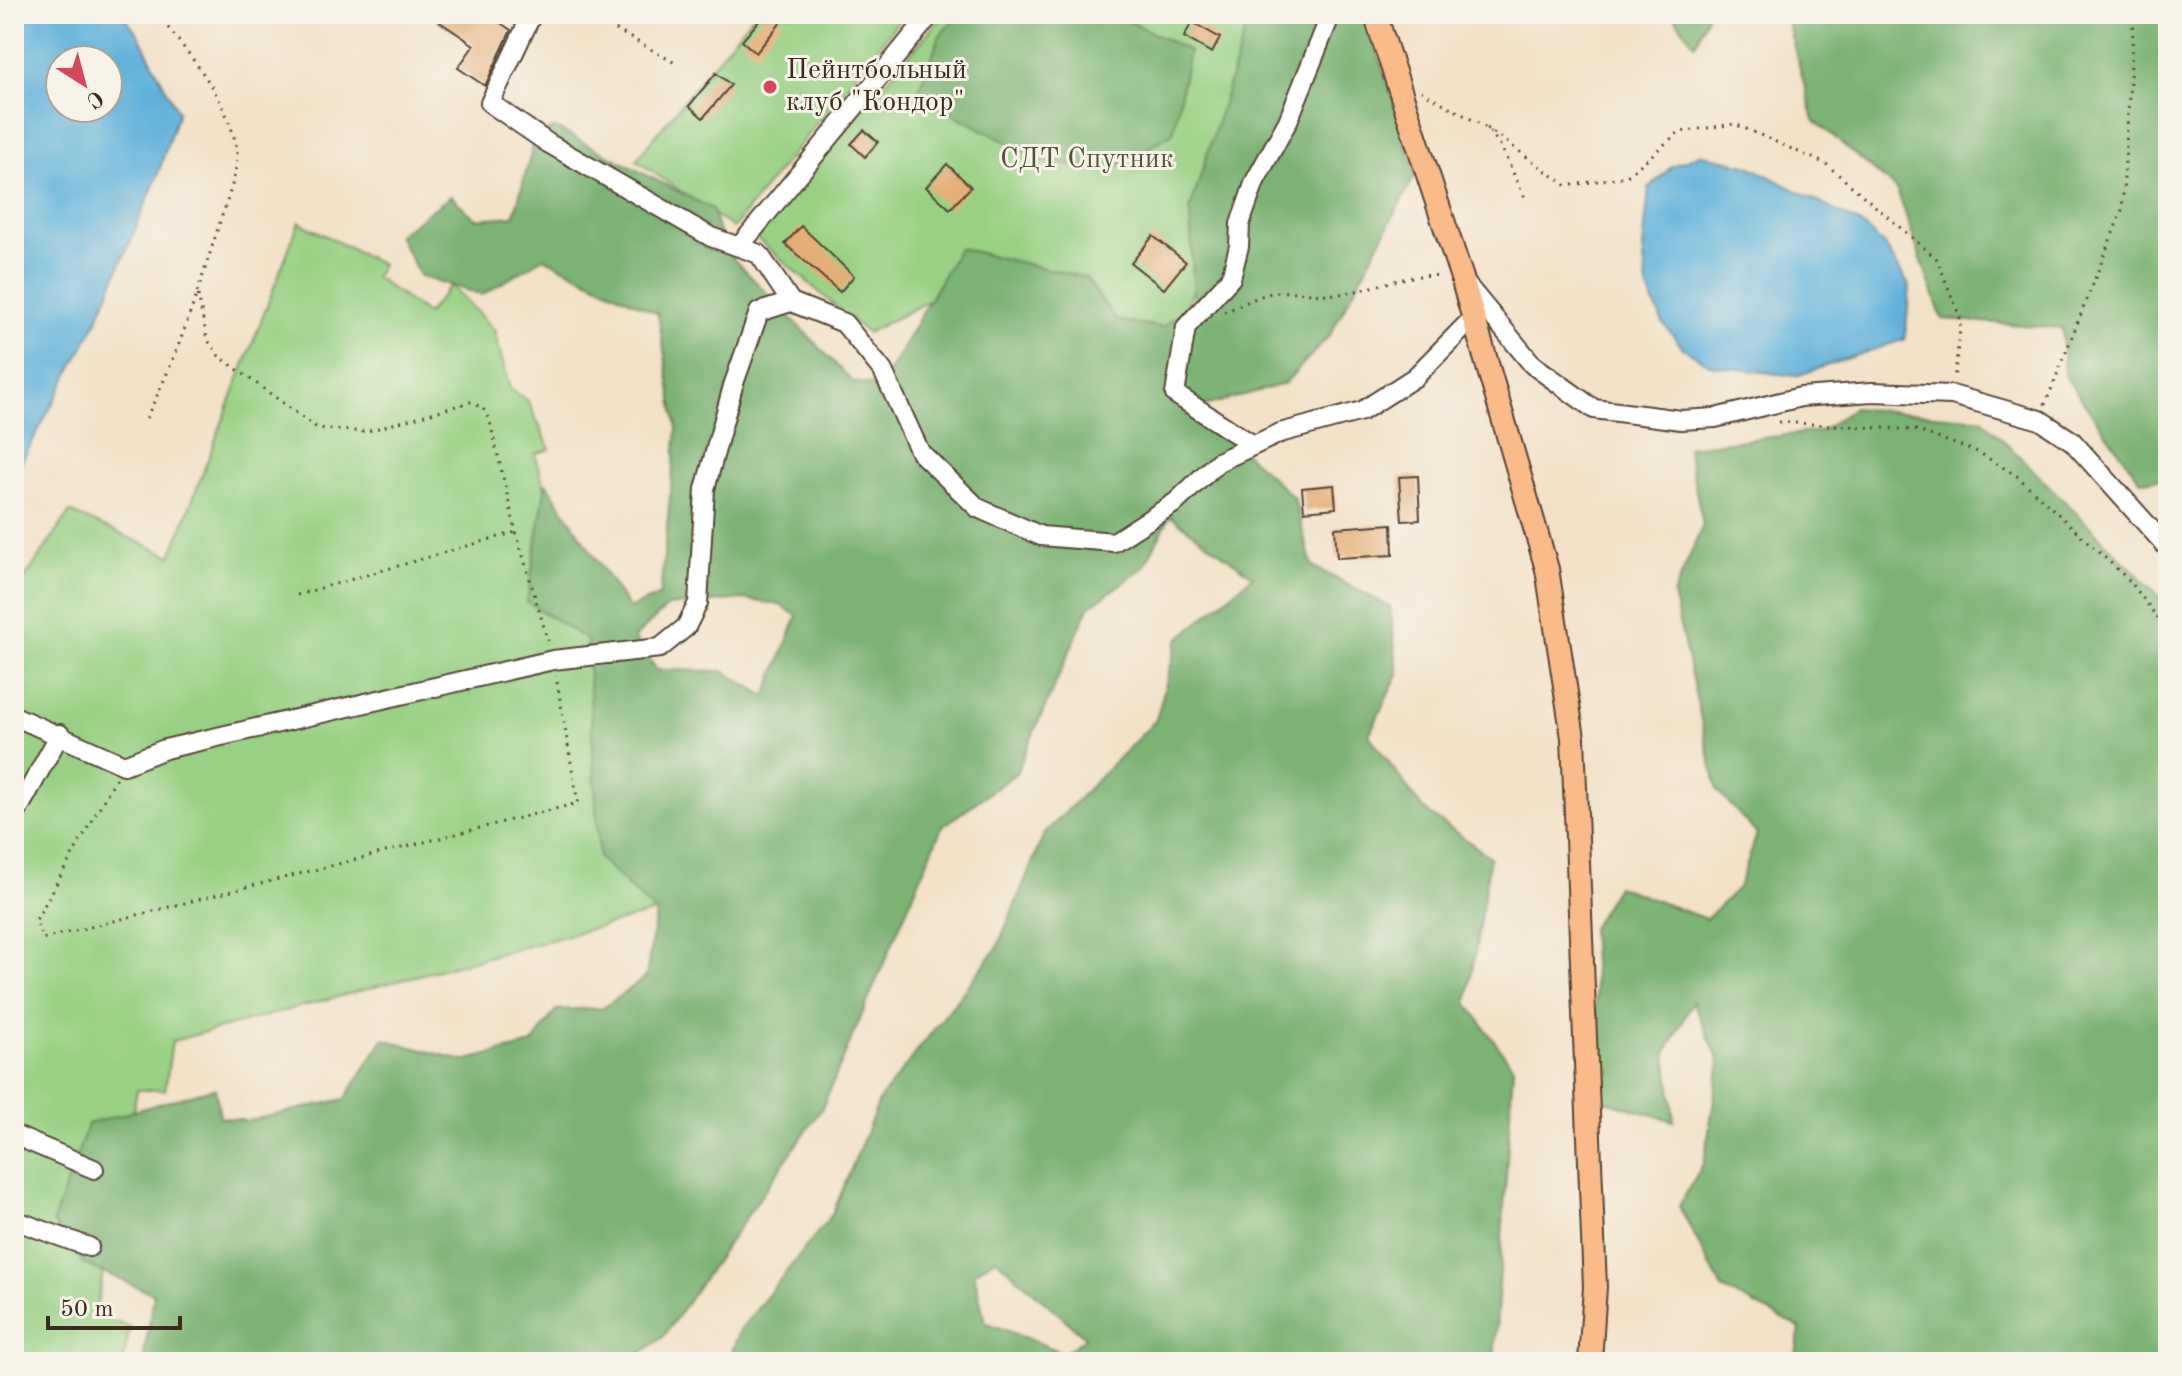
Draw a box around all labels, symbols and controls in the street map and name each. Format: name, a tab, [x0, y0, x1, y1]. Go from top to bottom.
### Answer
north arrow	[44, 44, 124, 124]
place label: Пейнтбольный клуб "Кондор"	[786, 57, 967, 117]
marker: Пейнтбольный клуб "Кондор"	[761, 78, 779, 96]
text: С	[82, 85, 107, 112]
park label: СДТ Спутник	[1000, 146, 1174, 174]
scale bar	[48, 1280, 180, 1330]
text: 50 m	[60, 1298, 114, 1322]

